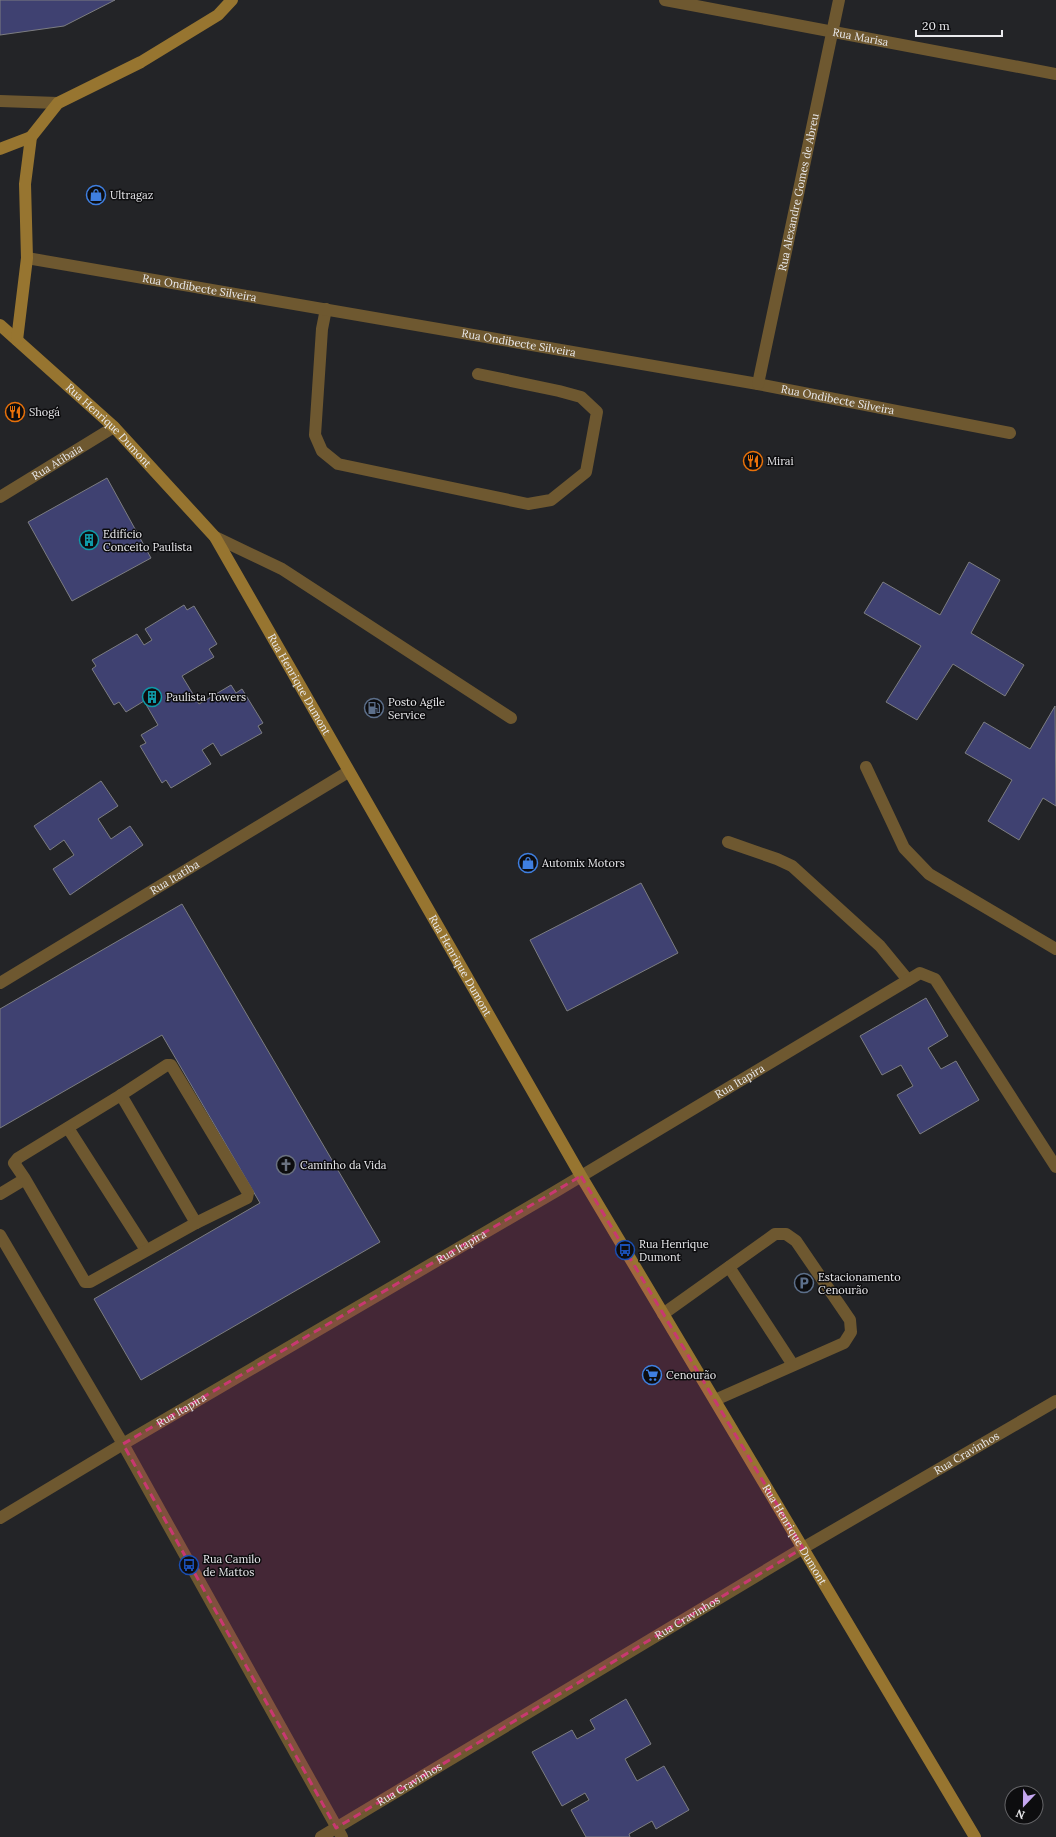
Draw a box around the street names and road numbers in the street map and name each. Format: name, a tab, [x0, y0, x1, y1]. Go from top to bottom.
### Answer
street label: Rua Marisa	[831, 25, 890, 49]
street label: Rua Alexandre Gomes de Abreu	[775, 112, 822, 272]
street label: Rua Ondibecte Silveira	[141, 271, 258, 304]
street label: Rua Ondibecte Silveira	[461, 326, 577, 360]
street label: Rua Henrique Dumont	[63, 380, 155, 471]
street label: Rua Ondibecte Silveira	[780, 382, 896, 417]
street label: Rua Atibaia	[29, 441, 85, 483]
street label: Rua Henrique Dumont	[265, 631, 334, 738]
street label: Rua Itatiba	[147, 857, 202, 897]
street label: Rua Henrique Dumont	[426, 912, 495, 1019]
street label: Rua Itapira	[712, 1061, 767, 1101]
street label: Rua Itapira	[434, 1226, 489, 1267]
street label: Rua Itapira	[154, 1390, 209, 1430]
street label: Rua Cravinhos	[931, 1429, 1002, 1478]
street label: Rua Henrique Dumont	[759, 1482, 830, 1588]
street label: Rua Cravinhos	[652, 1593, 722, 1642]
street label: Rua Cravinhos	[374, 1759, 444, 1809]

